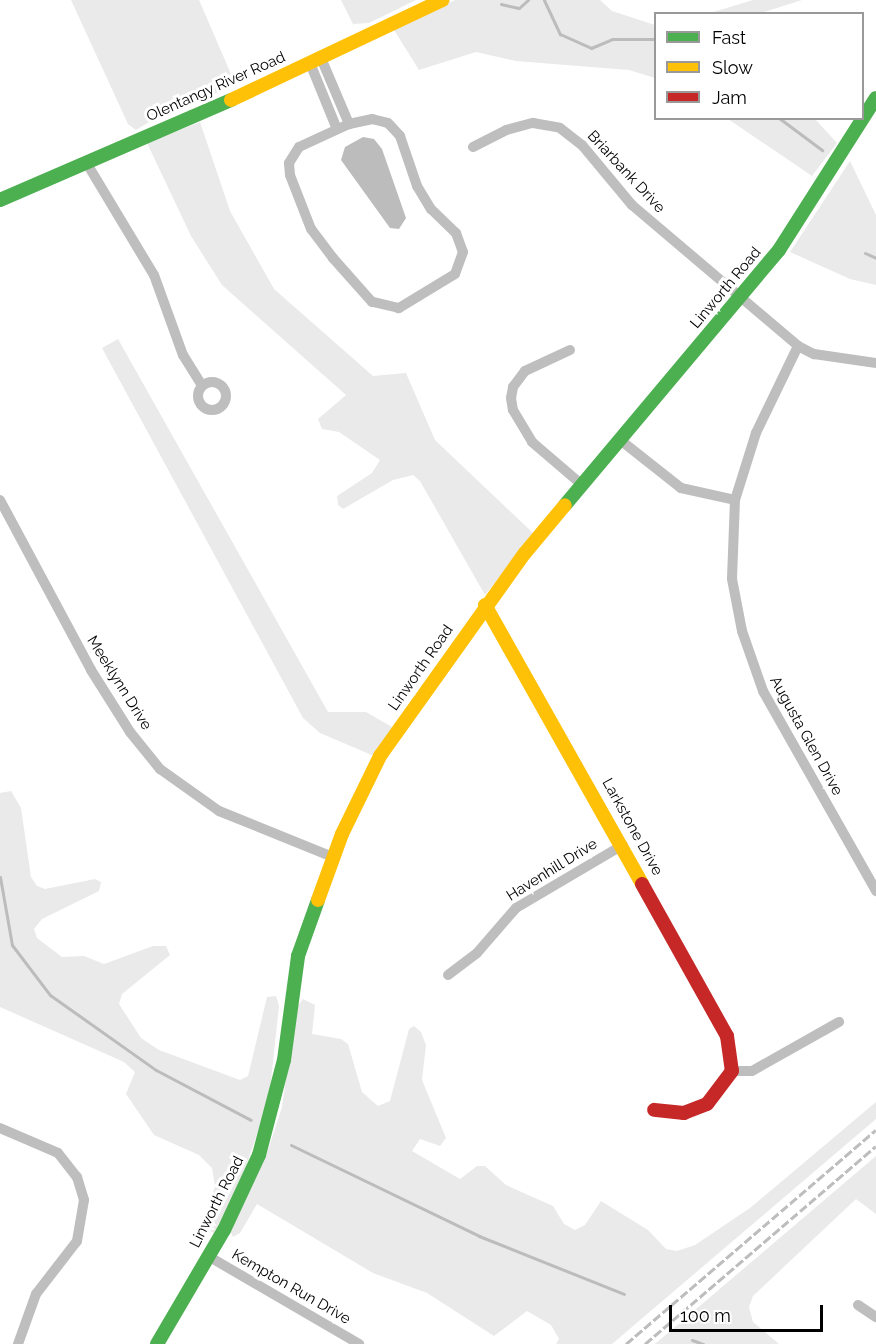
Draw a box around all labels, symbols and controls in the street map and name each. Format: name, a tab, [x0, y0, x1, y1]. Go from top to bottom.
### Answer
legend	[654, 12, 864, 120]
text: Fast	[712, 27, 746, 48]
street label: Olentangy River Road	[144, 48, 288, 126]
text: Slow	[712, 57, 753, 78]
text: Jam	[712, 87, 747, 108]
street label: Briarbank Drive	[583, 127, 669, 217]
street label: Linworth Road	[687, 244, 765, 332]
street label: Linworth Road	[385, 622, 457, 714]
street label: Meeklynn Drive	[83, 633, 155, 733]
street label: Augusta Glen Drive	[766, 673, 846, 799]
street label: Larkstone Drive	[598, 775, 666, 879]
street label: Havenhill Drive	[503, 835, 601, 905]
street label: Linworth Road	[186, 1153, 248, 1251]
street label: Kempton Run Drive	[228, 1246, 354, 1328]
scale bar	[672, 1293, 826, 1331]
text: 100 m	[680, 1305, 731, 1326]

